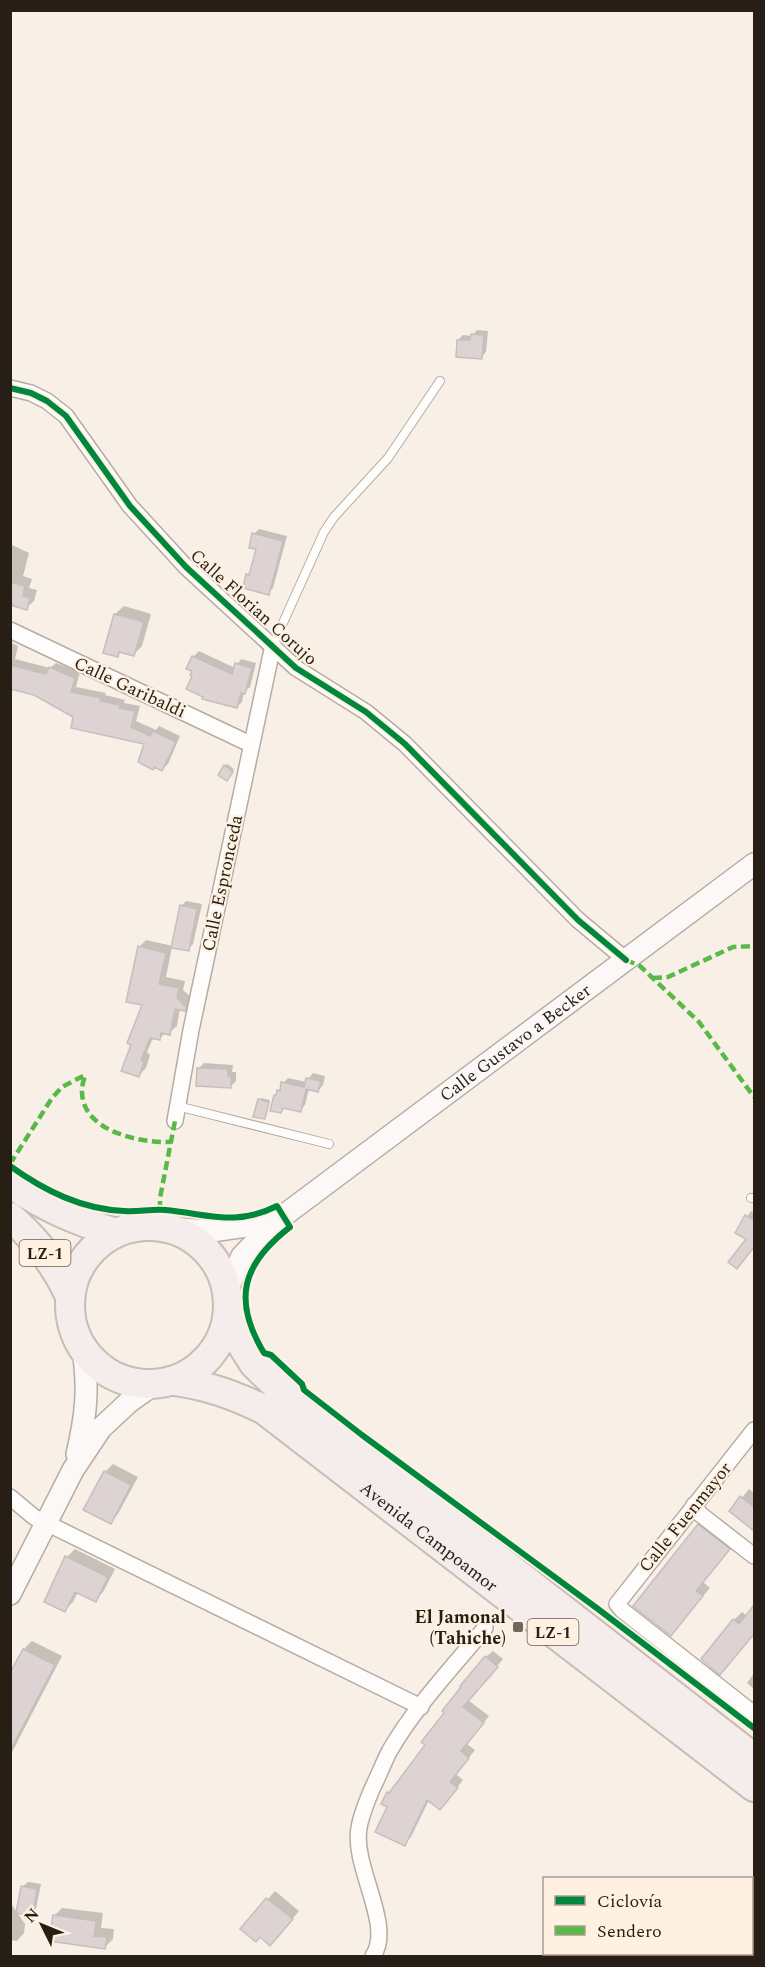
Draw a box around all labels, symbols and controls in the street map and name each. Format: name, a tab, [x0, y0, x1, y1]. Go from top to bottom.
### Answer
street label: Calle Florian Corujo	[184, 543, 323, 672]
street label: Calle Garibaldi	[69, 650, 190, 725]
street label: Calle Espronceda	[195, 812, 250, 954]
street label: Calle Gustavo a Becker	[434, 977, 597, 1109]
road number: LZ-1	[20, 1240, 70, 1266]
street label: Calle Fuenmayor	[632, 1456, 738, 1578]
street label: Avenida Campoamor	[354, 1475, 503, 1599]
place label: El Jamonal (Tahiche)	[414, 1604, 506, 1652]
road number: LZ-1	[528, 1619, 578, 1645]
marker: El Jamonal (Tahiche)	[511, 1620, 525, 1634]
legend	[543, 1877, 753, 1955]
text: Ciclovía	[597, 1888, 663, 1915]
north arrow	[12, 1895, 72, 1955]
text: N	[19, 1902, 45, 1928]
text: Sendero	[597, 1918, 662, 1945]

